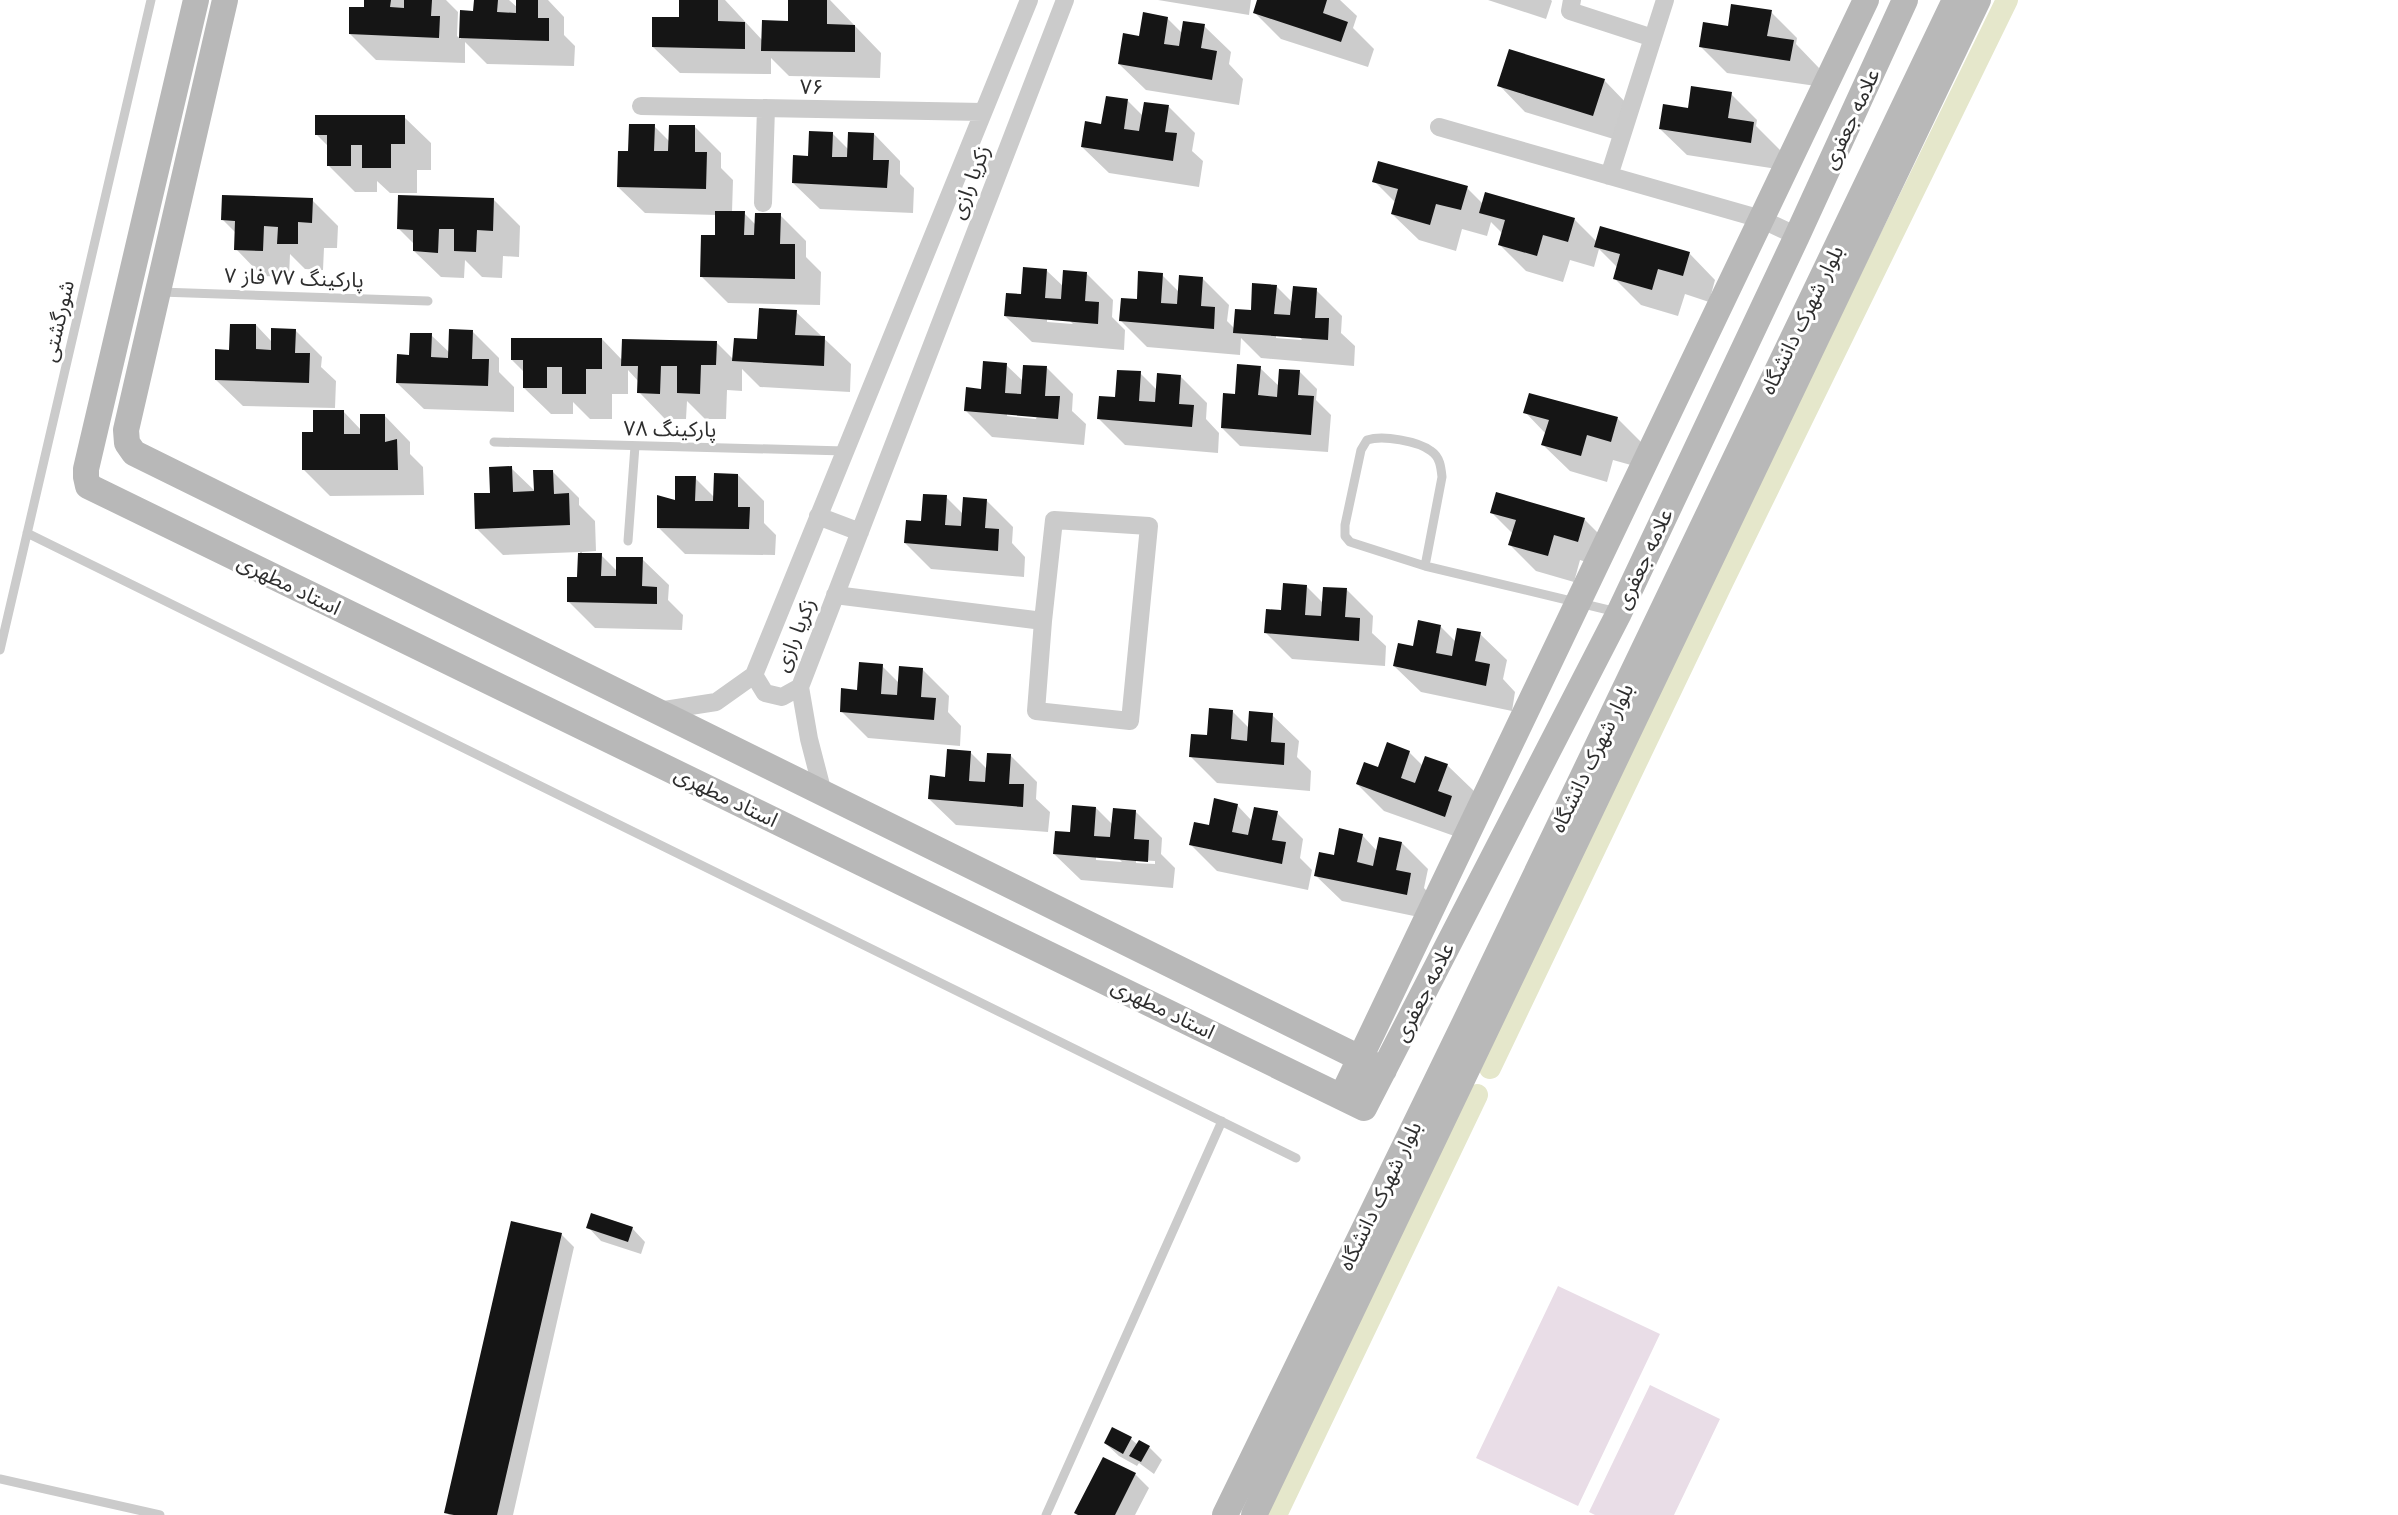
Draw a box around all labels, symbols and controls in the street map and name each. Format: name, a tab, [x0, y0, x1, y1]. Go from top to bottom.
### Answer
street label: علامه جعفری	[1816, 64, 1886, 174]
street label: ۷۶	[800, 73, 824, 101]
street label: زکریا رازی	[943, 141, 997, 223]
street label: بلوار شهرک دانشگاه	[1754, 241, 1850, 399]
street label: پارکینگ ۷۷ فاز ۷	[224, 262, 364, 294]
street label: شورگشتی	[35, 277, 81, 365]
street label: پارکینگ ۷۸	[623, 414, 717, 444]
street label: علامه جعفری	[1609, 504, 1679, 614]
street label: استاد مطهری	[233, 548, 345, 622]
street label: زکریا رازی	[768, 594, 822, 676]
street label: بلوار شهرک دانشگاه	[1544, 679, 1640, 837]
street label: استاد مطهری	[670, 760, 782, 834]
street label: علامه جعفری	[1387, 938, 1461, 1046]
street label: استاد مطهری	[1107, 972, 1219, 1046]
street label: بلوار شهرک دانشگاه	[1332, 1117, 1428, 1275]

